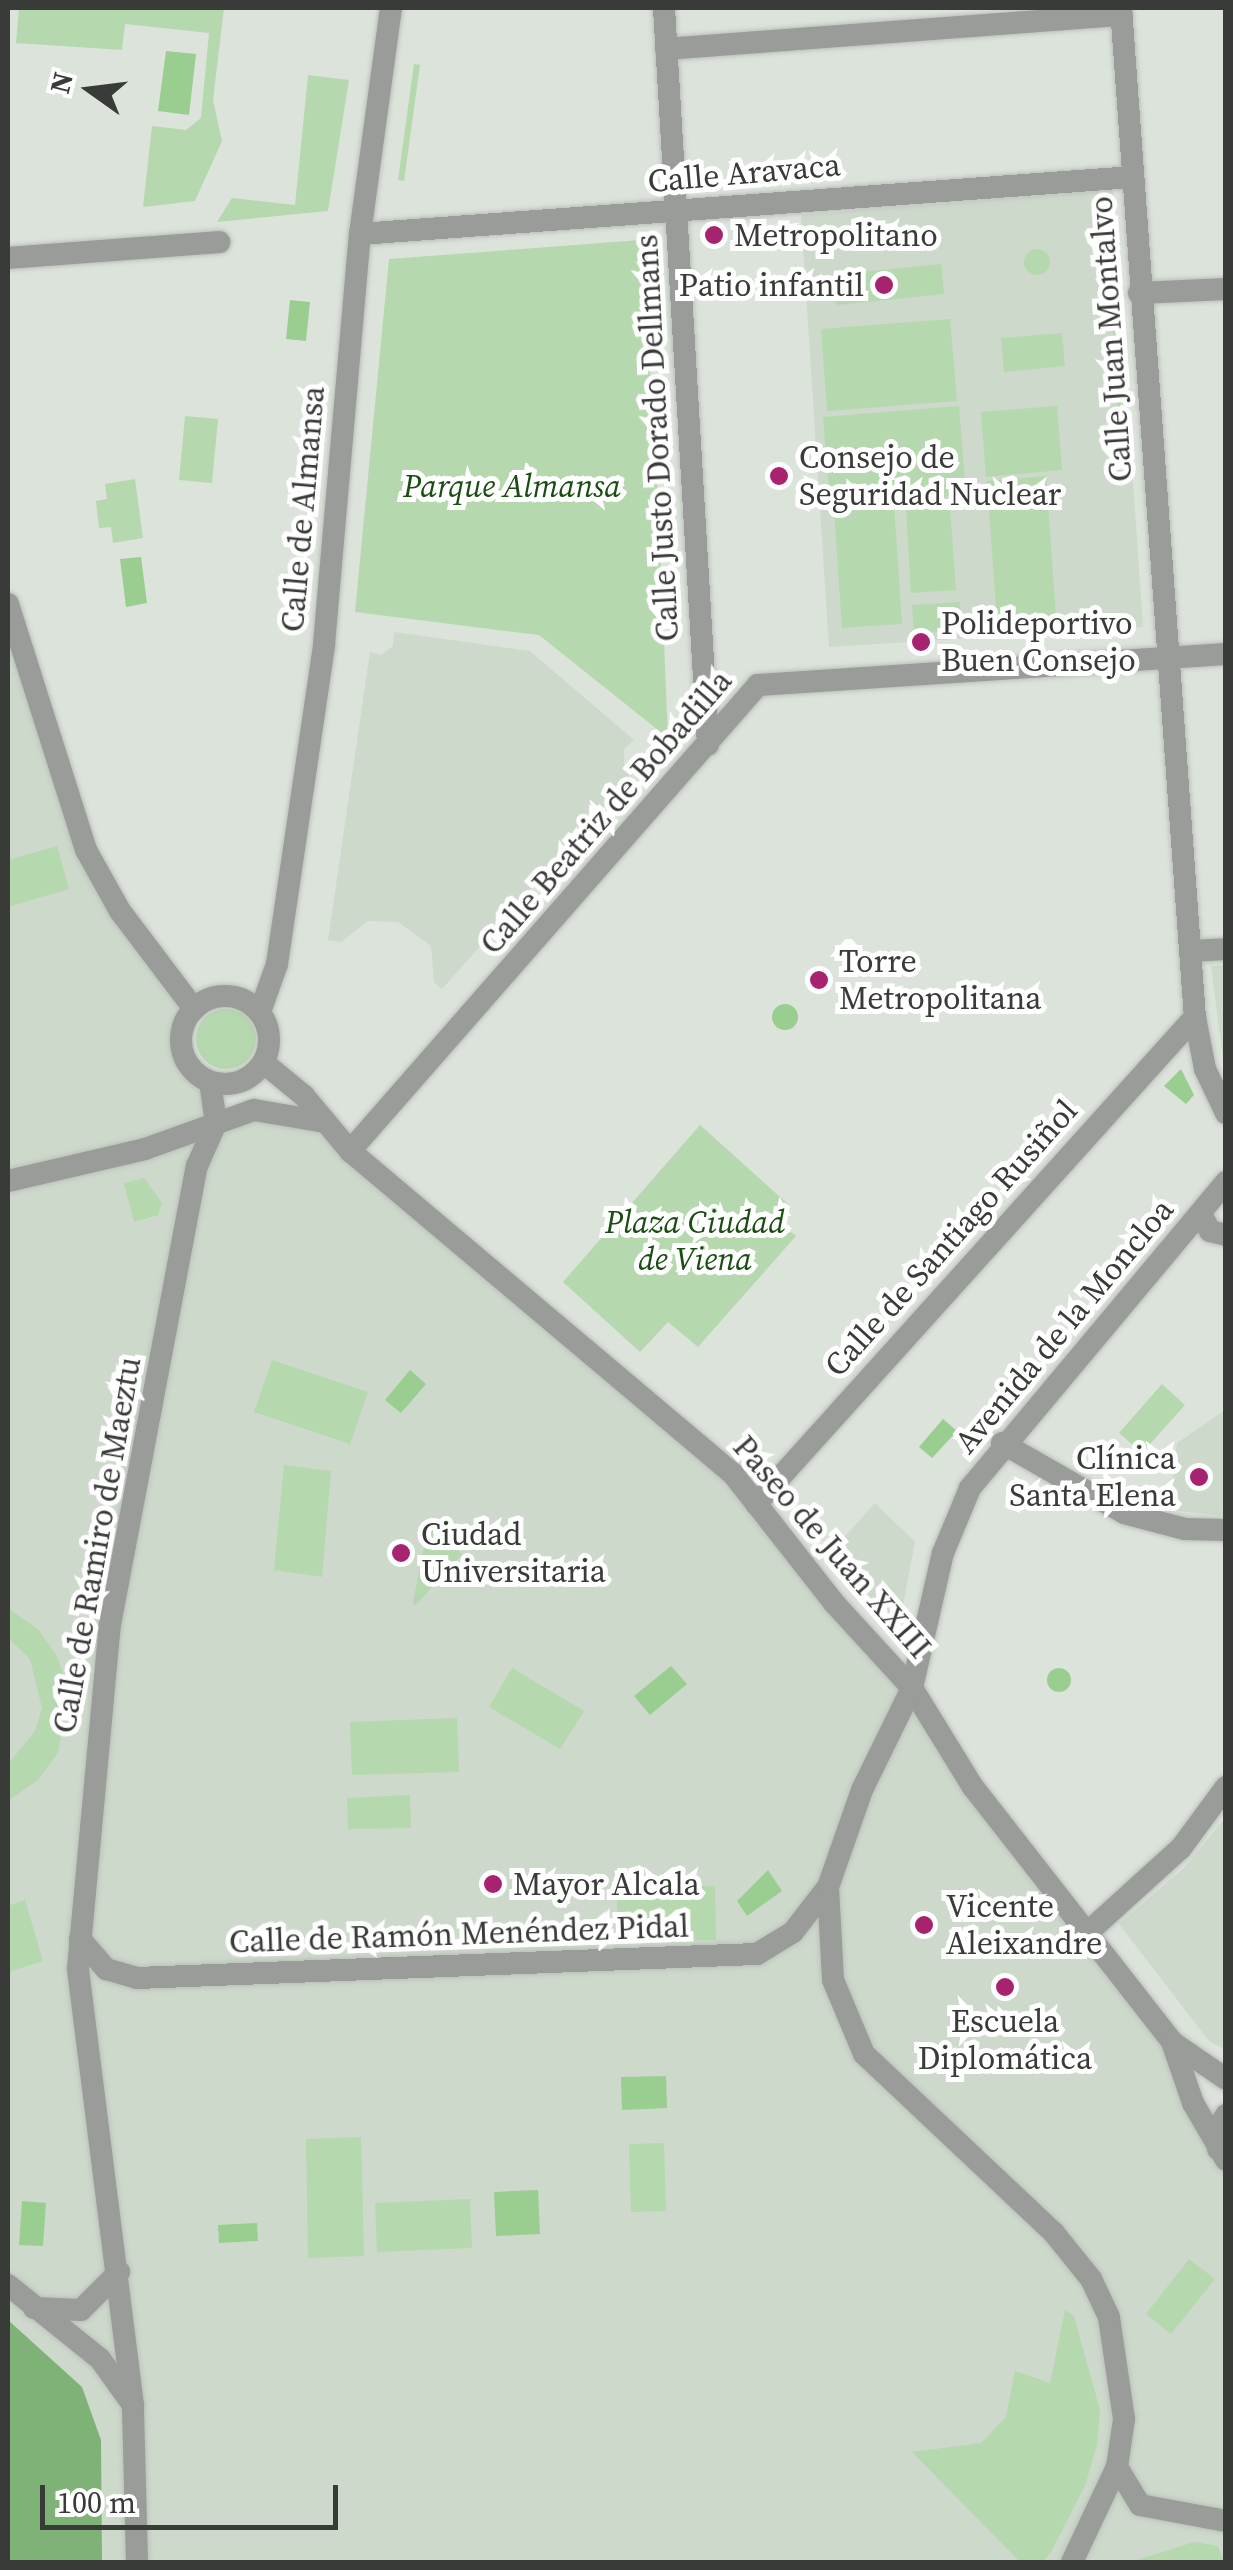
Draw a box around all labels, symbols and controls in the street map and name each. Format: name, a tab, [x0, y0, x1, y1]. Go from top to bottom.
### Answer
north arrow	[40, 40, 140, 140]
text: N	[40, 68, 82, 97]
street label: Calle Aravaca	[646, 145, 842, 201]
street label: Calle Juan Montalvo	[1082, 195, 1140, 483]
place label: Metropolitano	[734, 216, 938, 254]
marker: Metropolitano	[703, 224, 725, 246]
street label: Calle Justo Dorado Dellmans	[627, 234, 687, 642]
place label: Patio infantil	[679, 266, 864, 304]
marker: Patio infantil	[873, 274, 895, 296]
street label: Calle de Almansa	[273, 385, 333, 633]
place label: Consejo de Seguridad Nuclear	[799, 439, 1061, 514]
marker: Consejo de Seguridad Nuclear	[768, 465, 790, 487]
park label: Parque Almansa	[403, 467, 621, 505]
place label: Polideportivo Buen Consejo	[941, 605, 1136, 680]
marker: Polideportivo Buen Consejo	[910, 631, 932, 653]
street label: Calle Beatriz de Bobadilla	[472, 662, 740, 962]
place label: Torre Metropolitana	[839, 943, 1042, 1018]
marker: Torre Metropolitana	[808, 969, 830, 991]
street label: Calle de Santiago Rusiñol	[817, 1092, 1085, 1384]
street label: Avenida de la Moncloa	[946, 1191, 1182, 1461]
park label: Plaza Ciudad de Viena	[605, 1204, 785, 1279]
street label: Calle de Ramiro de Maeztu	[45, 1354, 149, 1736]
street label: Paseo de Juan XXIII	[725, 1428, 939, 1666]
place label: Clínica Santa Elena	[1009, 1440, 1176, 1515]
marker: Clínica Santa Elena	[1186, 1464, 1212, 1490]
place label: Ciudad Universitaria	[421, 1516, 606, 1591]
marker: Ciudad Universitaria	[390, 1542, 412, 1564]
place label: Mayor Alcala	[513, 1865, 700, 1903]
marker: Mayor Alcala	[482, 1873, 504, 1895]
place label: Vicente Aleixandre	[946, 1888, 1102, 1963]
street label: Calle de Ramón Menéndez Pidal	[228, 1907, 690, 1961]
marker: Vicente Aleixandre	[911, 1912, 937, 1938]
marker: Escuela Diplomática	[994, 1976, 1016, 1998]
place label: Escuela Diplomática	[918, 2003, 1092, 2078]
scale bar	[45, 2465, 342, 2527]
text: 100 m	[57, 2482, 136, 2523]

